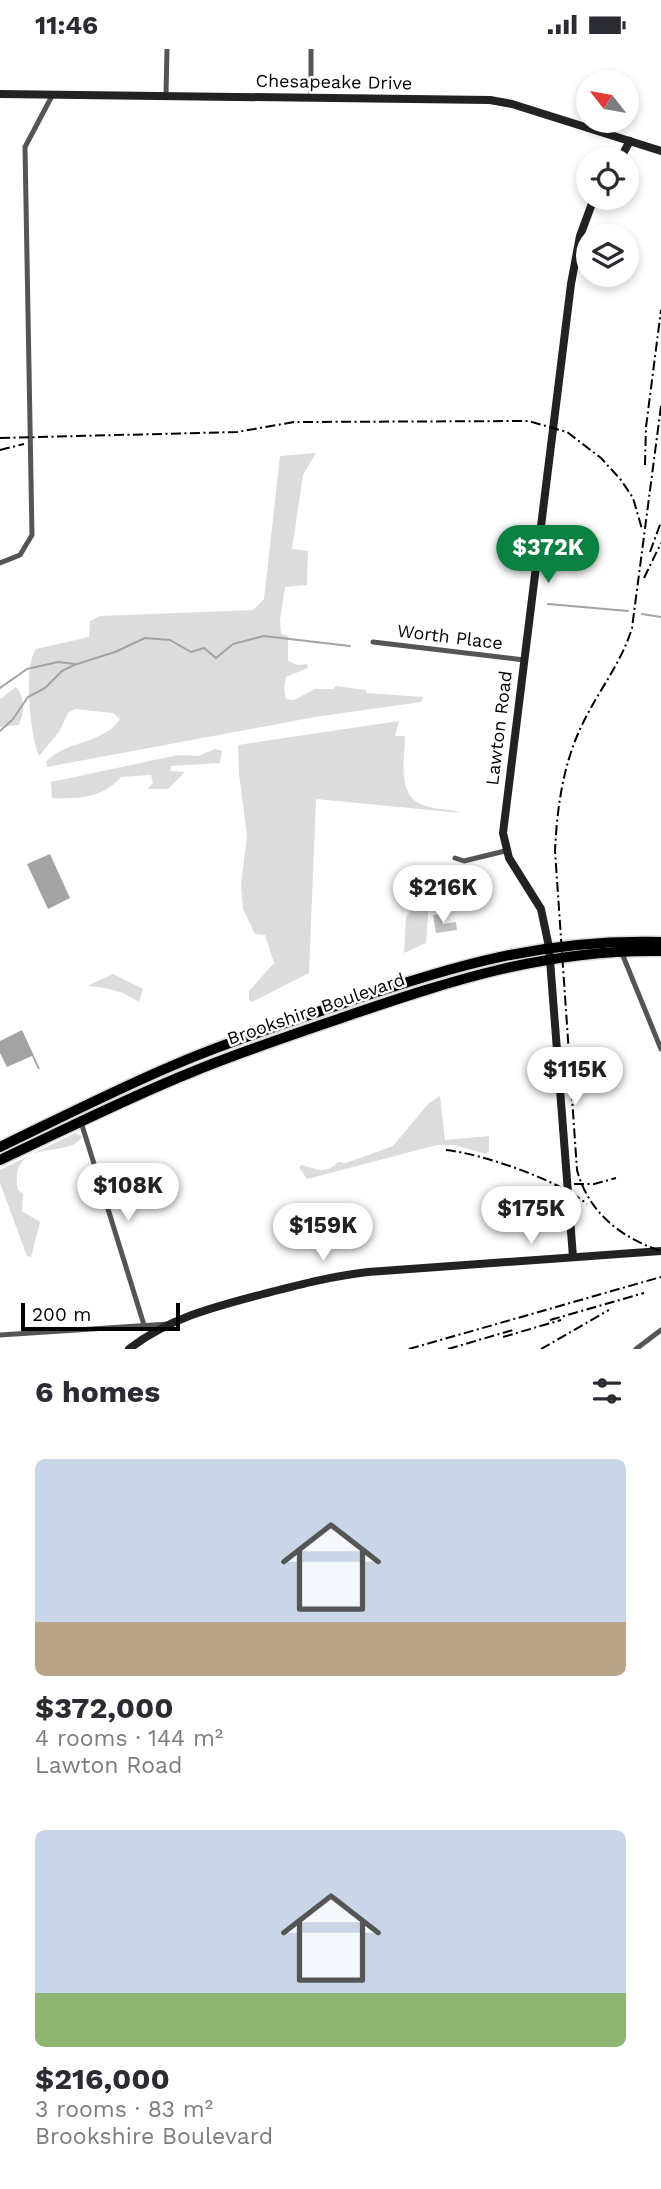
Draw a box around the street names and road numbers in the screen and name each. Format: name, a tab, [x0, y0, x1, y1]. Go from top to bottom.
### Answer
street label: Chesapeake Drive	[256, 70, 412, 93]
street label: Worth Place	[396, 620, 504, 653]
street label: Lawton Road	[481, 669, 516, 786]
street label: Brookshire Boulevard	[224, 968, 407, 1049]

